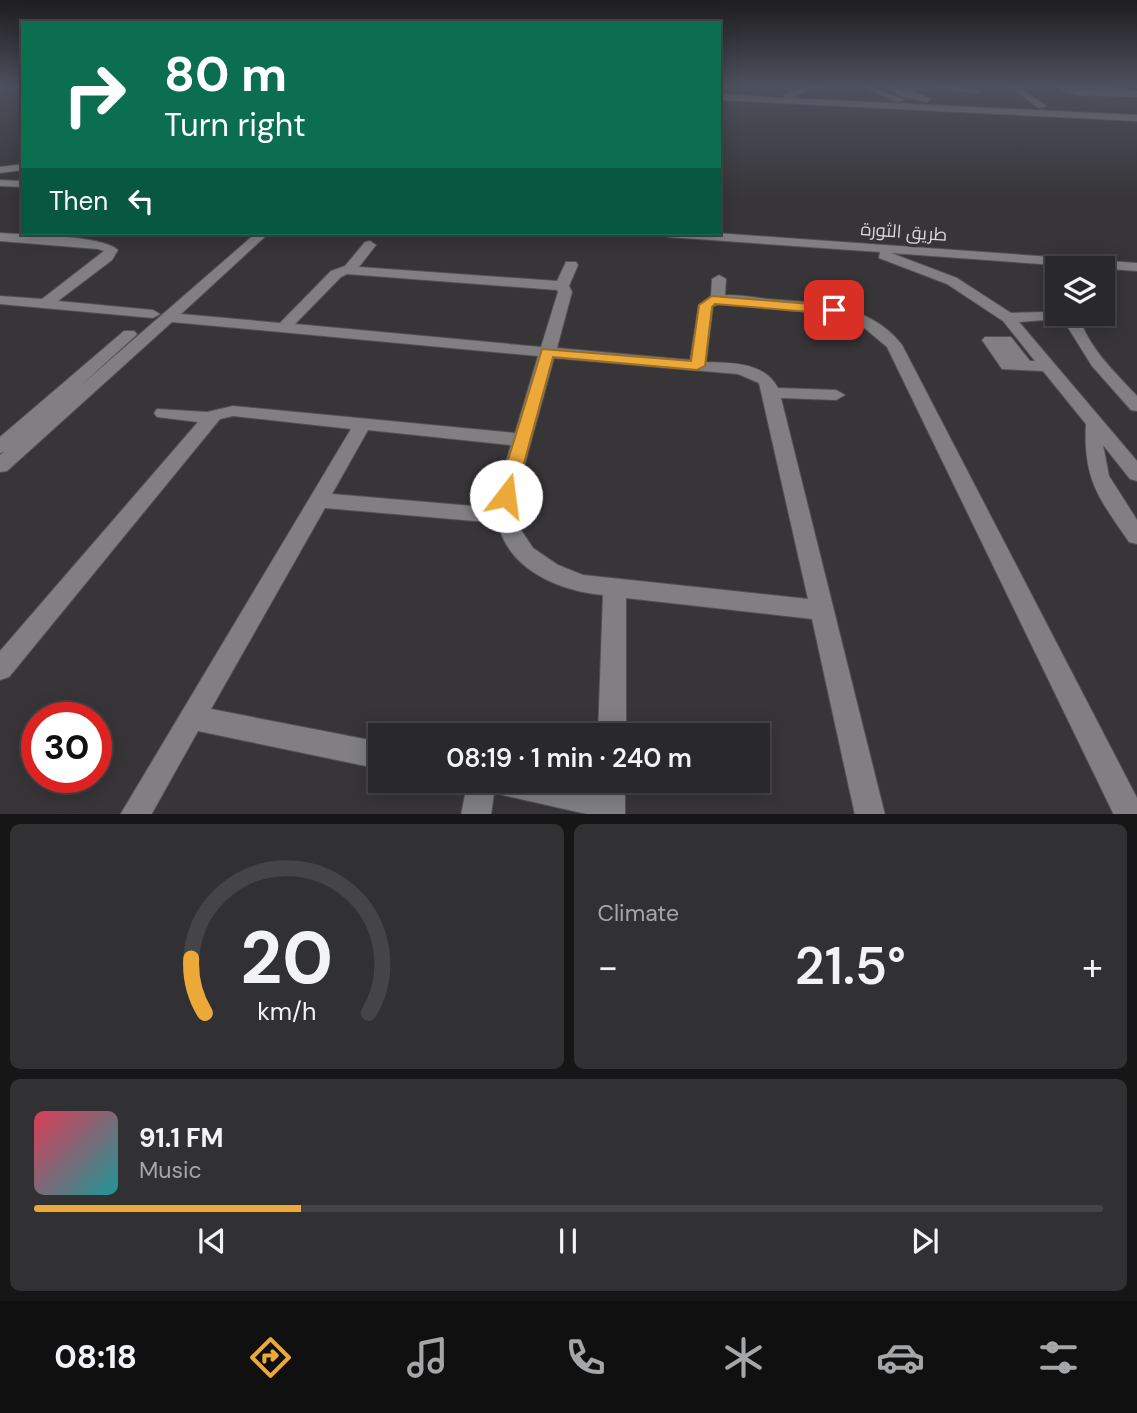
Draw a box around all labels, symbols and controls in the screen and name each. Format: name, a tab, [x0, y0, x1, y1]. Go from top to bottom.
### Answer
text: 80 m	[164, 42, 287, 106]
icon: right	[49, 49, 140, 140]
text: Turn right	[164, 104, 306, 146]
icon: left	[122, 182, 160, 220]
text: Then	[49, 184, 108, 218]
street label: طريق الثورة	[860, 217, 948, 247]
map controls	[1045, 256, 1115, 326]
button: layers	[1045, 256, 1115, 326]
pin	[804, 280, 864, 340]
icon: arrive	[815, 291, 853, 329]
position arrow	[469, 459, 543, 533]
speed limit sign: 30	[21, 702, 112, 793]
text: 08:19 · 1 min · 240 m	[446, 741, 692, 775]
text: Climate	[598, 898, 679, 928]
text: 20	[240, 911, 333, 1006]
text: 21.5°	[795, 932, 906, 1000]
text: −	[598, 942, 618, 992]
text: +	[1082, 942, 1103, 992]
text: km/h	[257, 994, 316, 1027]
text: 91.1 FM	[139, 1121, 224, 1155]
text: Music	[139, 1155, 202, 1185]
icon: previous	[193, 1222, 231, 1260]
icon: pause	[549, 1222, 587, 1260]
icon: next	[906, 1222, 944, 1260]
icon: directions	[246, 1333, 295, 1382]
icon: music	[403, 1333, 452, 1382]
icon: phone	[561, 1333, 610, 1382]
icon: climate	[719, 1333, 768, 1382]
icon: car	[876, 1333, 925, 1382]
icon: filters	[1034, 1333, 1083, 1382]
text: 08:18	[54, 1336, 137, 1378]

